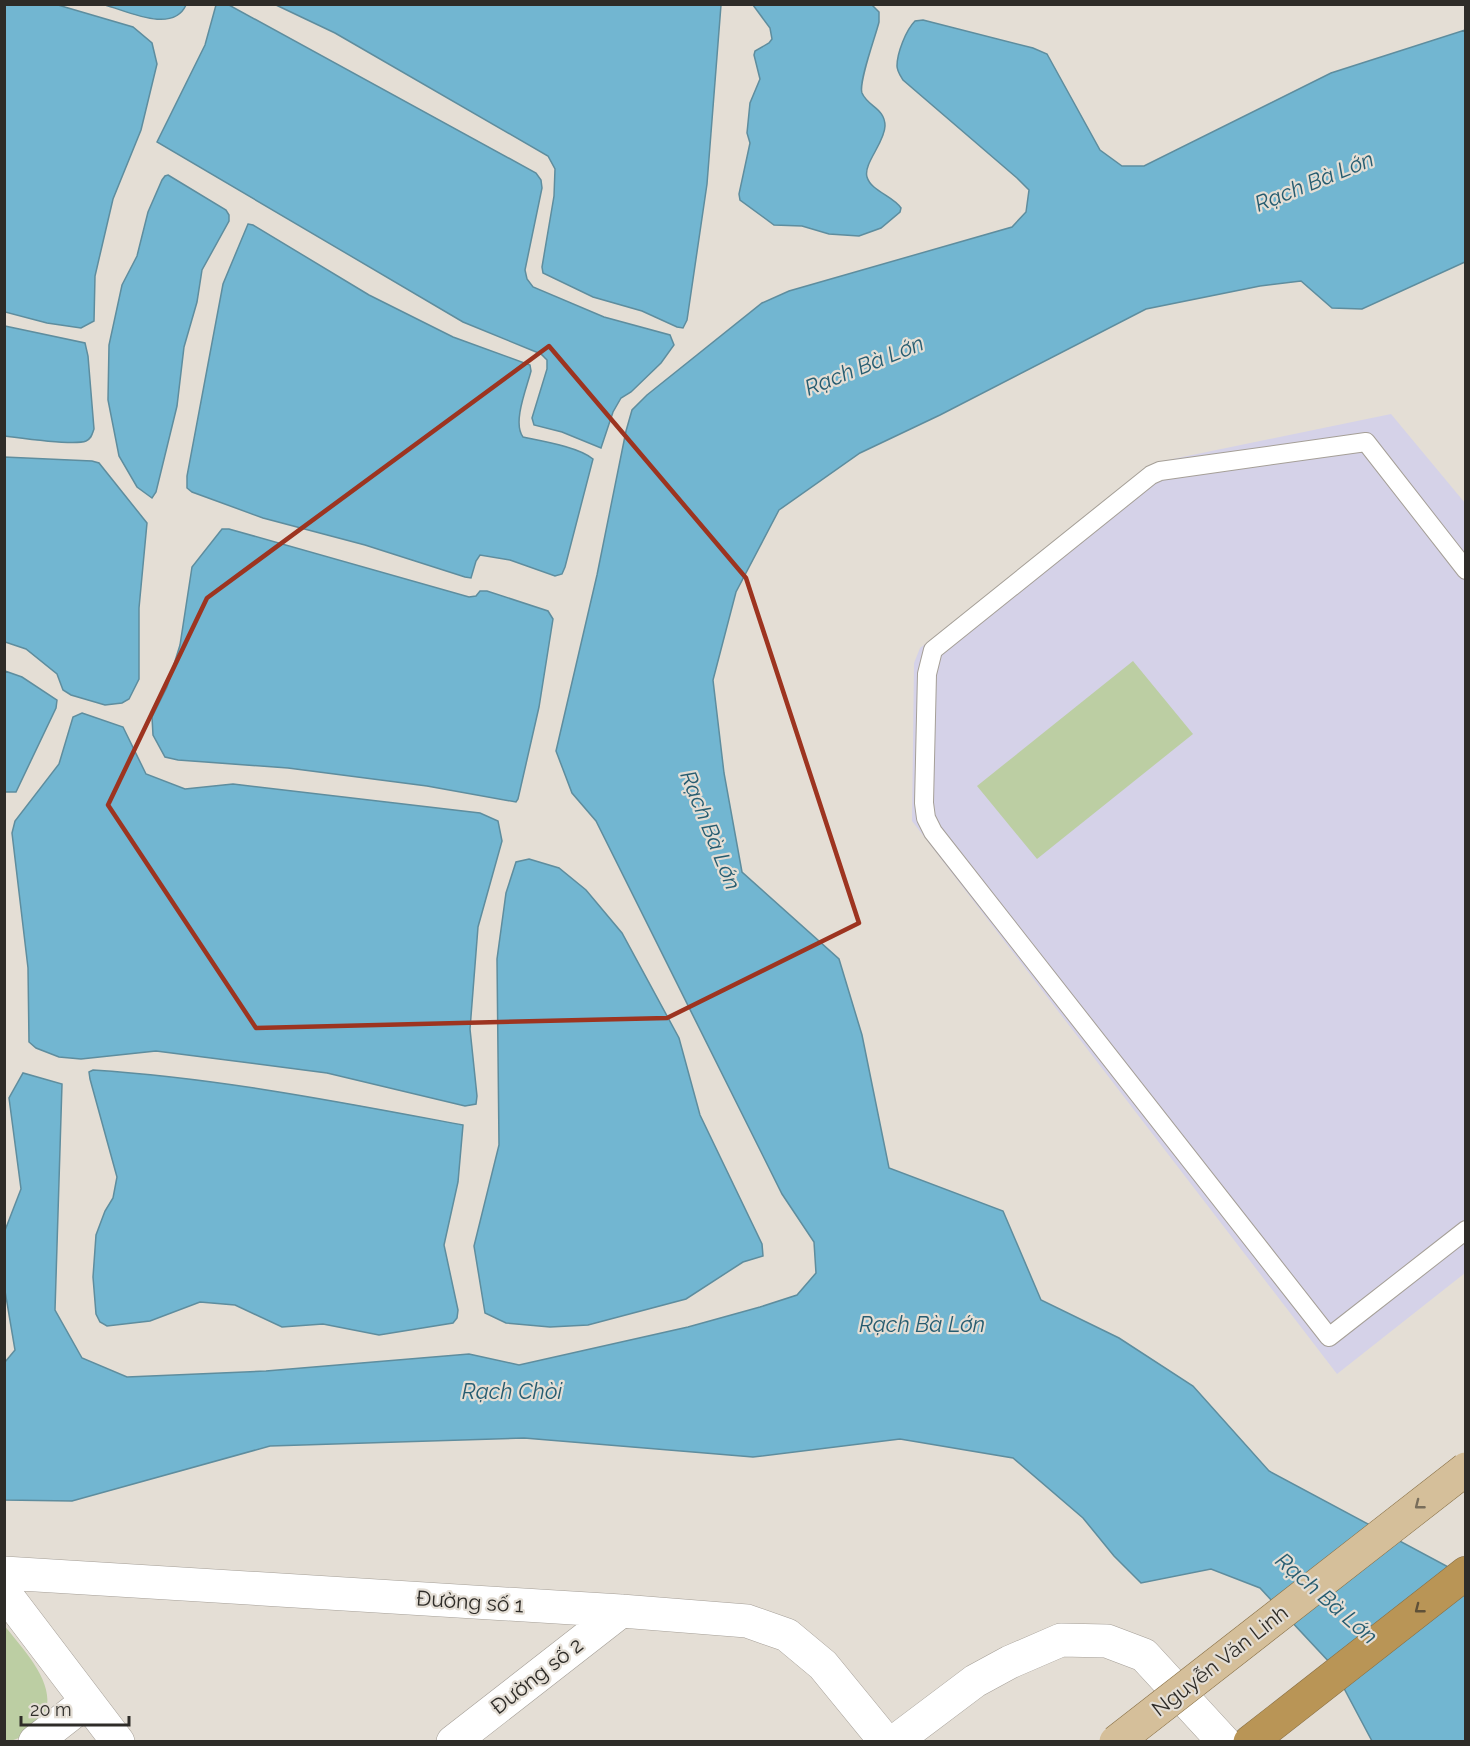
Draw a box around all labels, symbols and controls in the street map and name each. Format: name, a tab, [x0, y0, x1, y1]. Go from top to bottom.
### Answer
water label: Rạch Bà Lớn	[1251, 145, 1377, 217]
water label: Rạch Bà Lớn	[801, 329, 927, 401]
water label: Rạch Bà Lớn	[675, 767, 747, 893]
water label: Rạch Bà Lớn	[859, 1311, 985, 1337]
water label: Rạch Chòi	[462, 1378, 563, 1404]
one-way arrow	[1415, 1498, 1426, 1509]
water label: Rạch Bà Lớn	[1271, 1547, 1383, 1649]
street label: Đường số 1	[415, 1585, 525, 1618]
street label: Nguyễn Văn Linh	[1147, 1600, 1293, 1721]
one-way arrow	[1415, 1601, 1426, 1612]
street label: Đường số 2	[486, 1632, 588, 1719]
scale bar	[21, 1689, 129, 1727]
text: 20 m	[30, 1699, 72, 1720]

